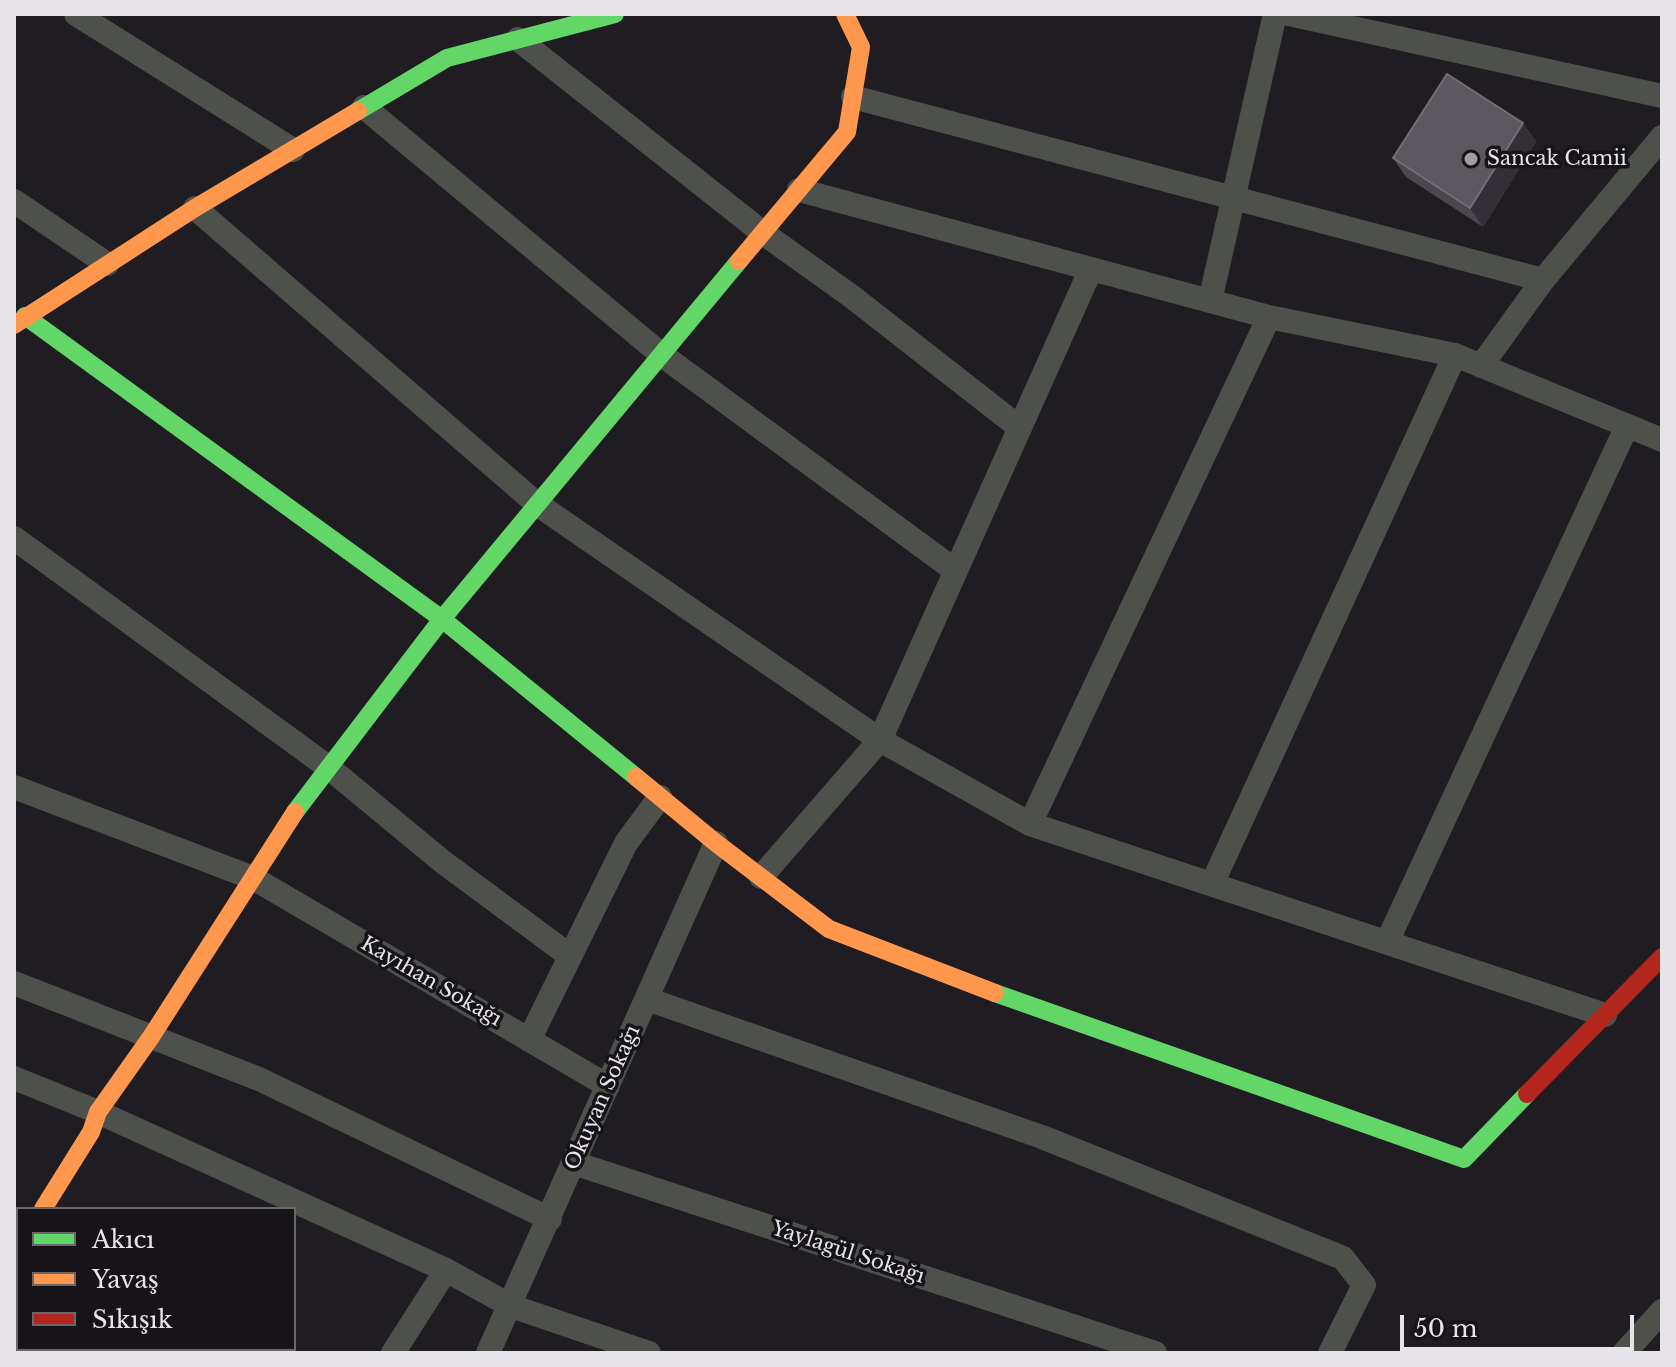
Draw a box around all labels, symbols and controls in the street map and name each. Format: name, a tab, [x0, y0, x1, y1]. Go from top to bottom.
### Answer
place label: Sancak Camii	[1487, 147, 1627, 171]
marker: Sancak Camii	[1462, 150, 1480, 168]
street label: Kayıhan Sokağı	[356, 932, 506, 1032]
street label: Okuyan Sokağı	[560, 1022, 646, 1174]
legend	[16, 1207, 296, 1351]
street label: Yaylagül Sokağı	[769, 1217, 927, 1289]
text: Akıcı	[92, 1225, 155, 1254]
text: Yavaş	[92, 1265, 159, 1294]
scale bar	[1404, 1299, 1638, 1349]
text: Sıkışık	[92, 1305, 173, 1334]
text: 50 m	[1414, 1314, 1477, 1343]

